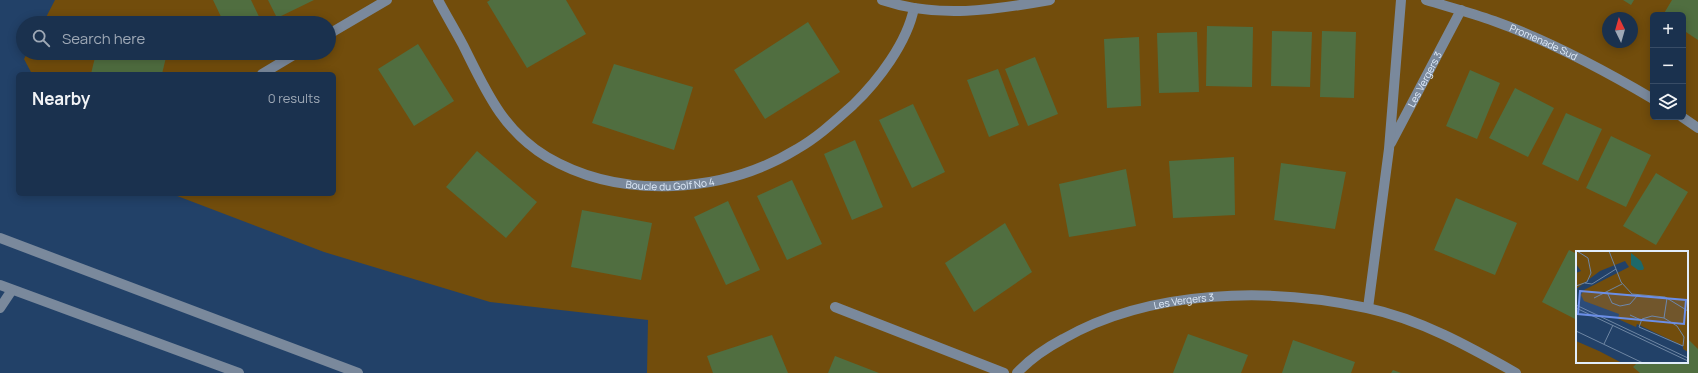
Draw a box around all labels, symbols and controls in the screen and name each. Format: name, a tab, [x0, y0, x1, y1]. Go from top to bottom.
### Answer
north arrow	[1602, 12, 1638, 48]
map controls	[1650, 12, 1686, 120]
button: +	[1650, 12, 1686, 48]
search box	[16, 16, 336, 60]
street label: Promenade Sud	[1508, 21, 1580, 63]
icon: search	[30, 27, 52, 49]
text: Search here	[62, 28, 145, 49]
button: −	[1650, 48, 1686, 84]
street label: Les Vergers 3	[1404, 49, 1445, 110]
button: layers	[1650, 84, 1686, 120]
text: Nearby	[32, 87, 90, 110]
text: 0 results	[268, 89, 320, 107]
street label: Boucle du Golf No 4	[625, 174, 716, 193]
inset map	[1576, 251, 1688, 363]
street label: Les Vergers 3	[1152, 290, 1214, 312]

